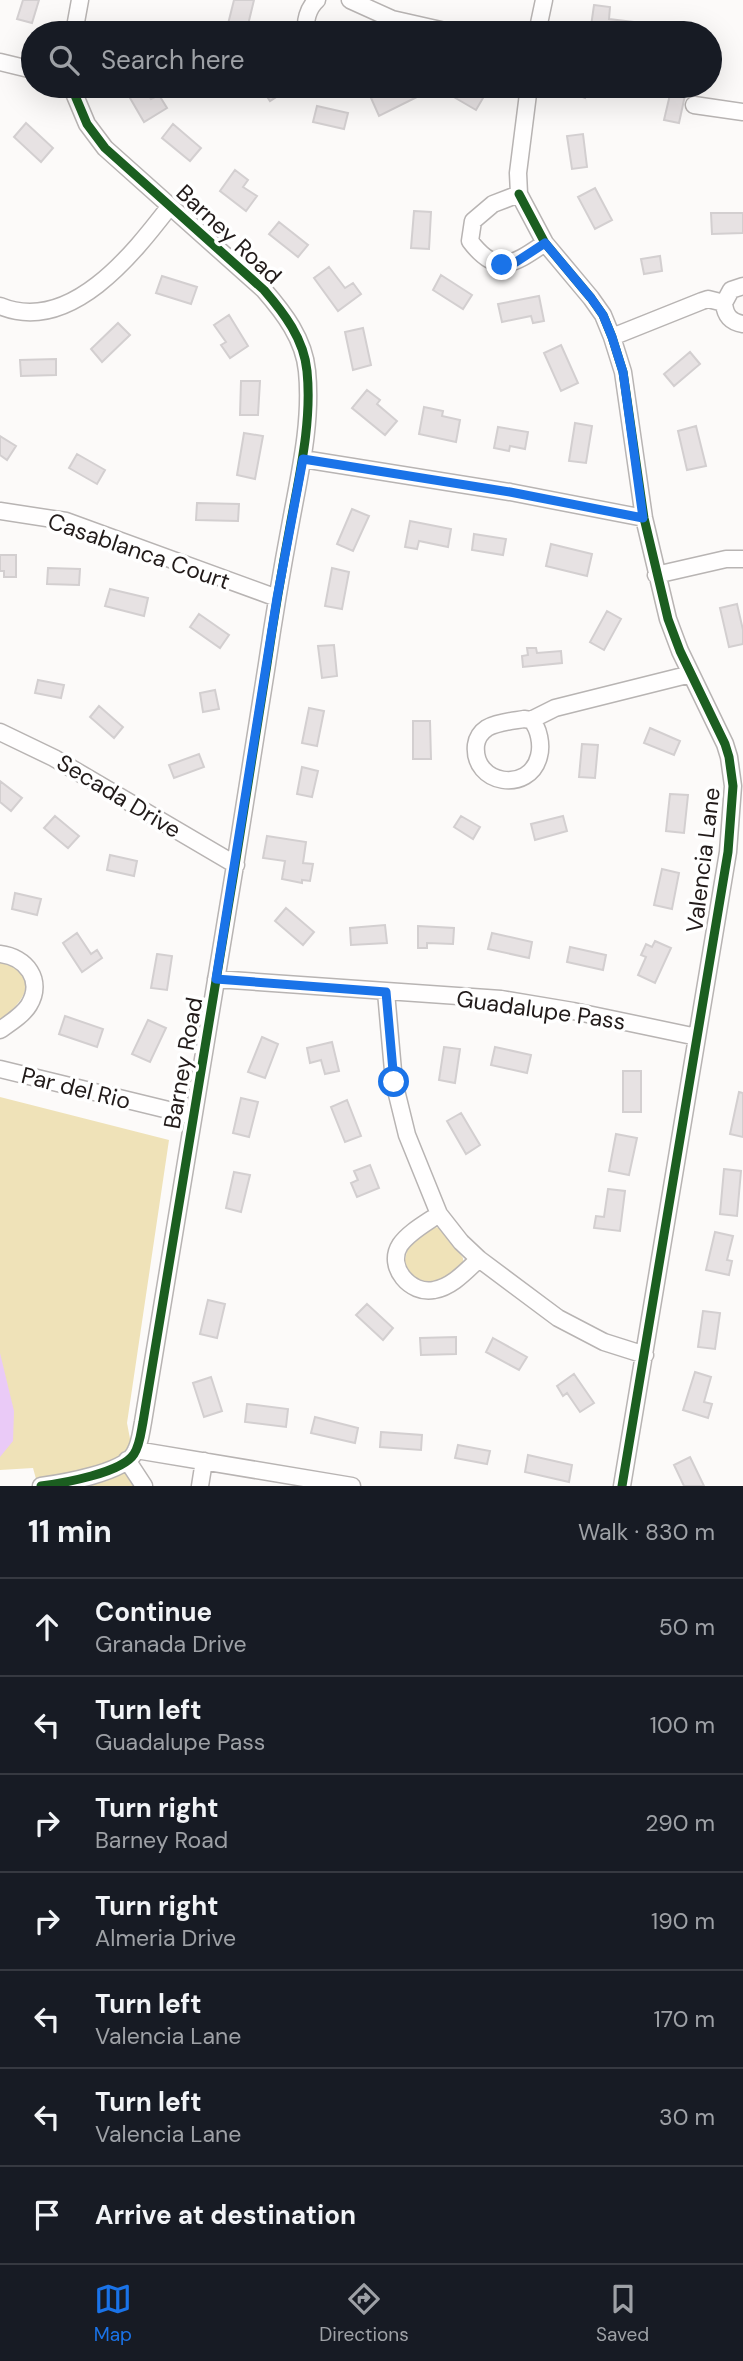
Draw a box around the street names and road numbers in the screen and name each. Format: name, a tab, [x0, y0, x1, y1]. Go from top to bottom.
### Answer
street label: Barney Road	[170, 178, 288, 290]
street label: Casablanca Court	[44, 506, 234, 596]
street label: Secada Drive	[51, 747, 187, 845]
street label: Valencia Lane	[679, 786, 727, 934]
street label: Guadalupe Pass	[455, 983, 627, 1037]
street label: Barney Road	[157, 995, 209, 1131]
street label: Par del Rio	[18, 1060, 134, 1116]

